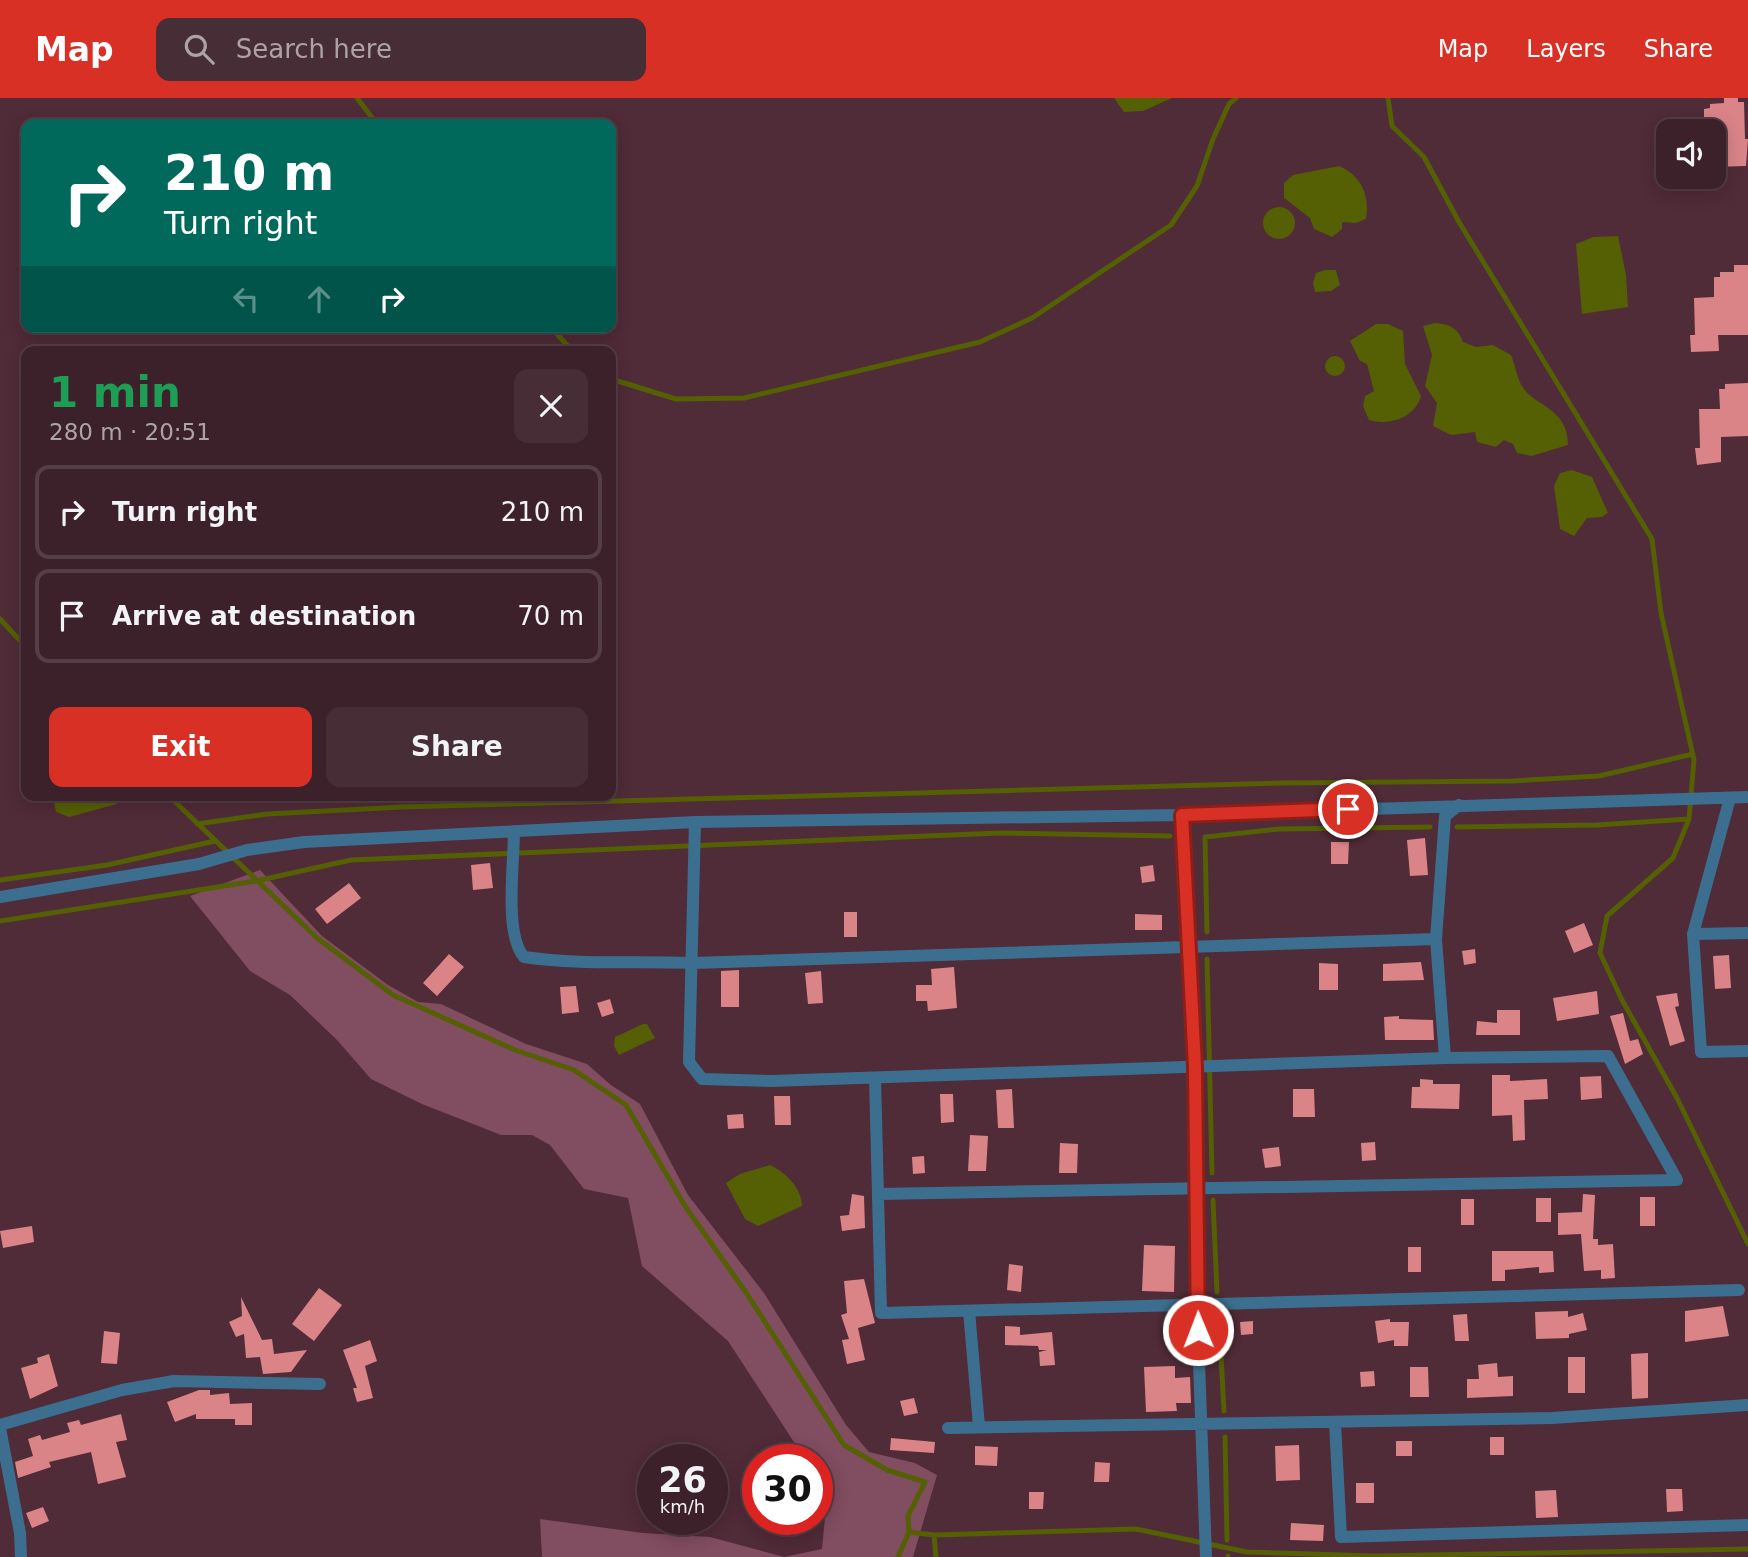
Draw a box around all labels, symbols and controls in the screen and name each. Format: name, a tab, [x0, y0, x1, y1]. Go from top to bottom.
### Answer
search box	[156, 18, 646, 81]
text: Map	[35, 30, 114, 69]
icon: search	[180, 30, 218, 68]
text: Search here	[236, 34, 392, 64]
text: Map	[1438, 35, 1488, 63]
text: Layers	[1526, 35, 1606, 63]
text: Share	[1644, 35, 1713, 63]
map controls	[1656, 119, 1726, 189]
button: sound	[1656, 119, 1726, 189]
text: 210 m	[164, 145, 334, 202]
icon: right	[49, 147, 140, 238]
text: Turn right	[164, 204, 317, 242]
icon: left	[227, 280, 265, 318]
icon: ahead	[300, 280, 338, 318]
icon: right	[373, 280, 411, 318]
text: 1 min	[49, 368, 181, 417]
button: close	[514, 369, 588, 443]
text: 280 m · 20:51	[49, 419, 211, 445]
icon: right	[53, 493, 91, 531]
text: Turn right	[112, 497, 257, 527]
text: 210 m	[501, 497, 584, 527]
icon: arrive	[53, 597, 91, 635]
text: Arrive at destination	[112, 601, 416, 631]
text: 70 m	[517, 601, 584, 631]
button: Exit	[49, 707, 312, 787]
button: Share	[326, 707, 588, 787]
pin	[1318, 779, 1378, 839]
icon: arrive	[1329, 790, 1367, 828]
position arrow	[1161, 1293, 1235, 1367]
speed limit sign: 30	[742, 1444, 833, 1535]
text: 26	[658, 1460, 707, 1500]
text: km/h	[660, 1496, 705, 1517]

